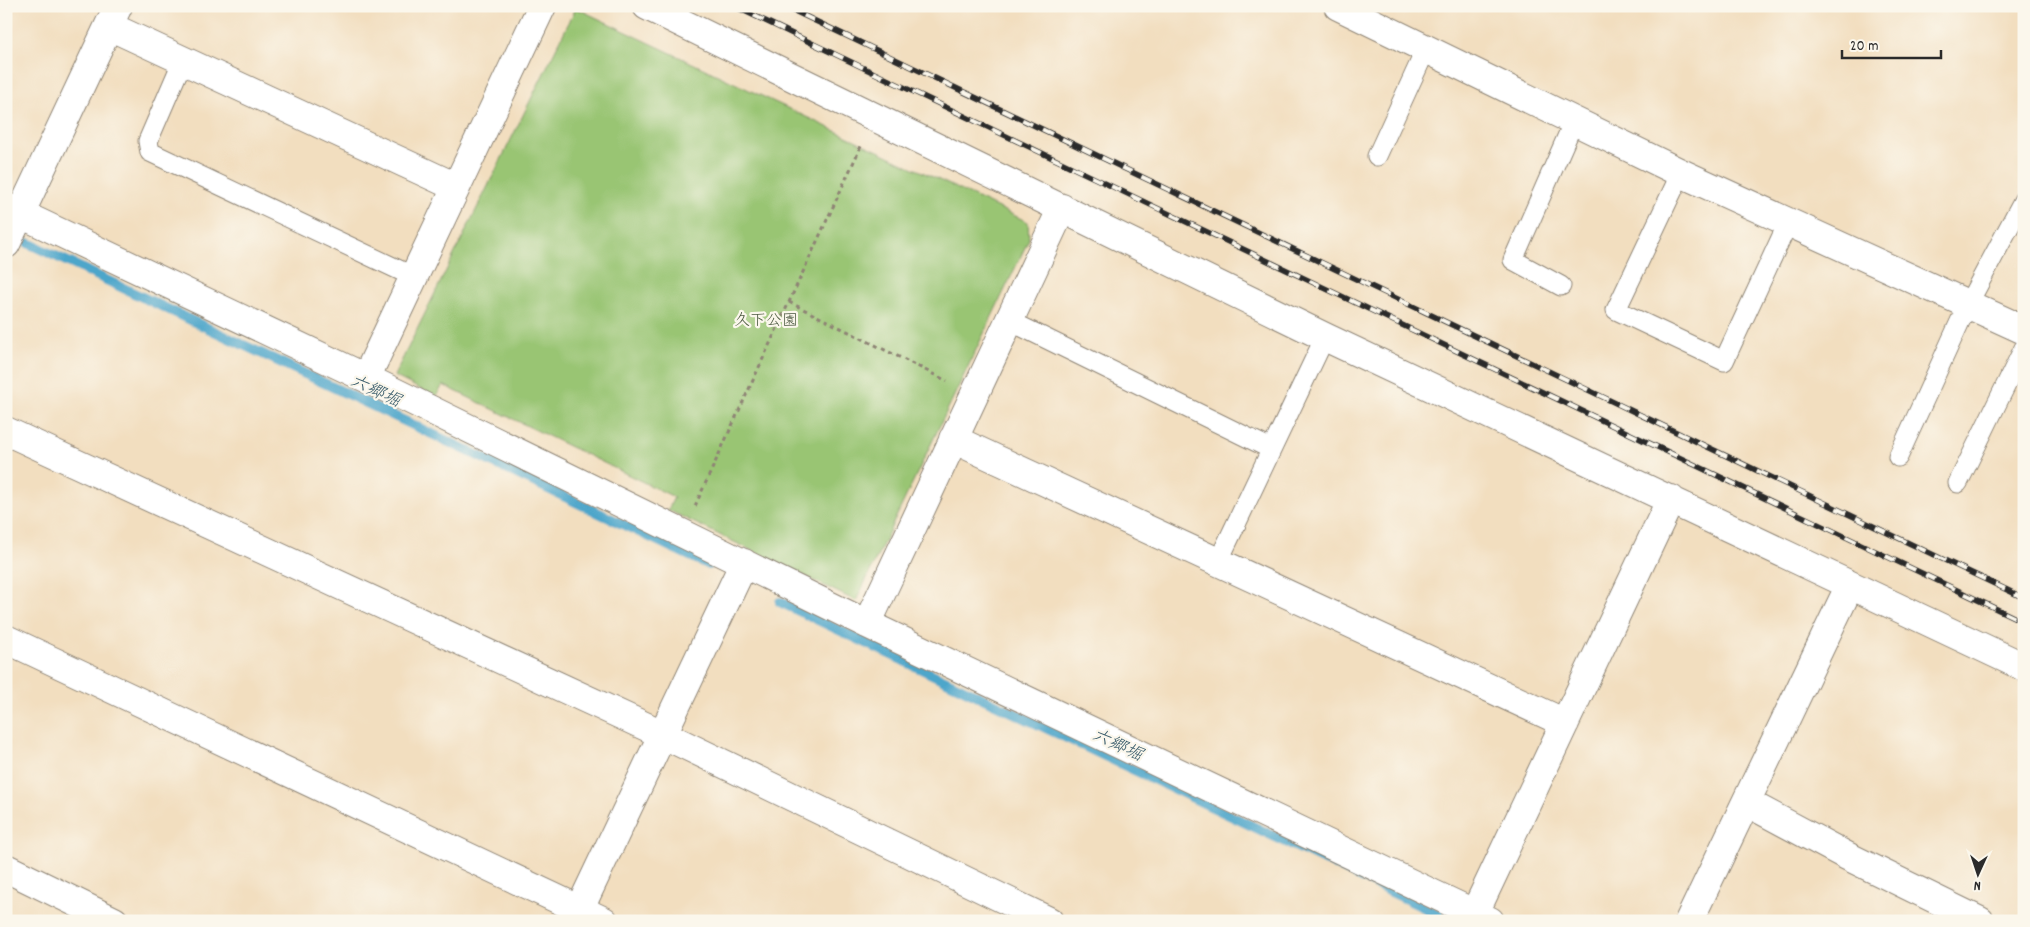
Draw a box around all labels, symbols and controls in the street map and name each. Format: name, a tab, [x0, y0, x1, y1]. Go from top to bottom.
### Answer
scale bar	[1842, 28, 1941, 60]
text: 20 m	[1850, 36, 1878, 58]
park label: 久下公園	[734, 310, 798, 333]
water label: 六郷堀	[345, 370, 406, 415]
water label: 六郷堀	[1087, 724, 1148, 769]
north arrow	[1952, 850, 2002, 900]
text: N	[1973, 875, 1981, 895]

